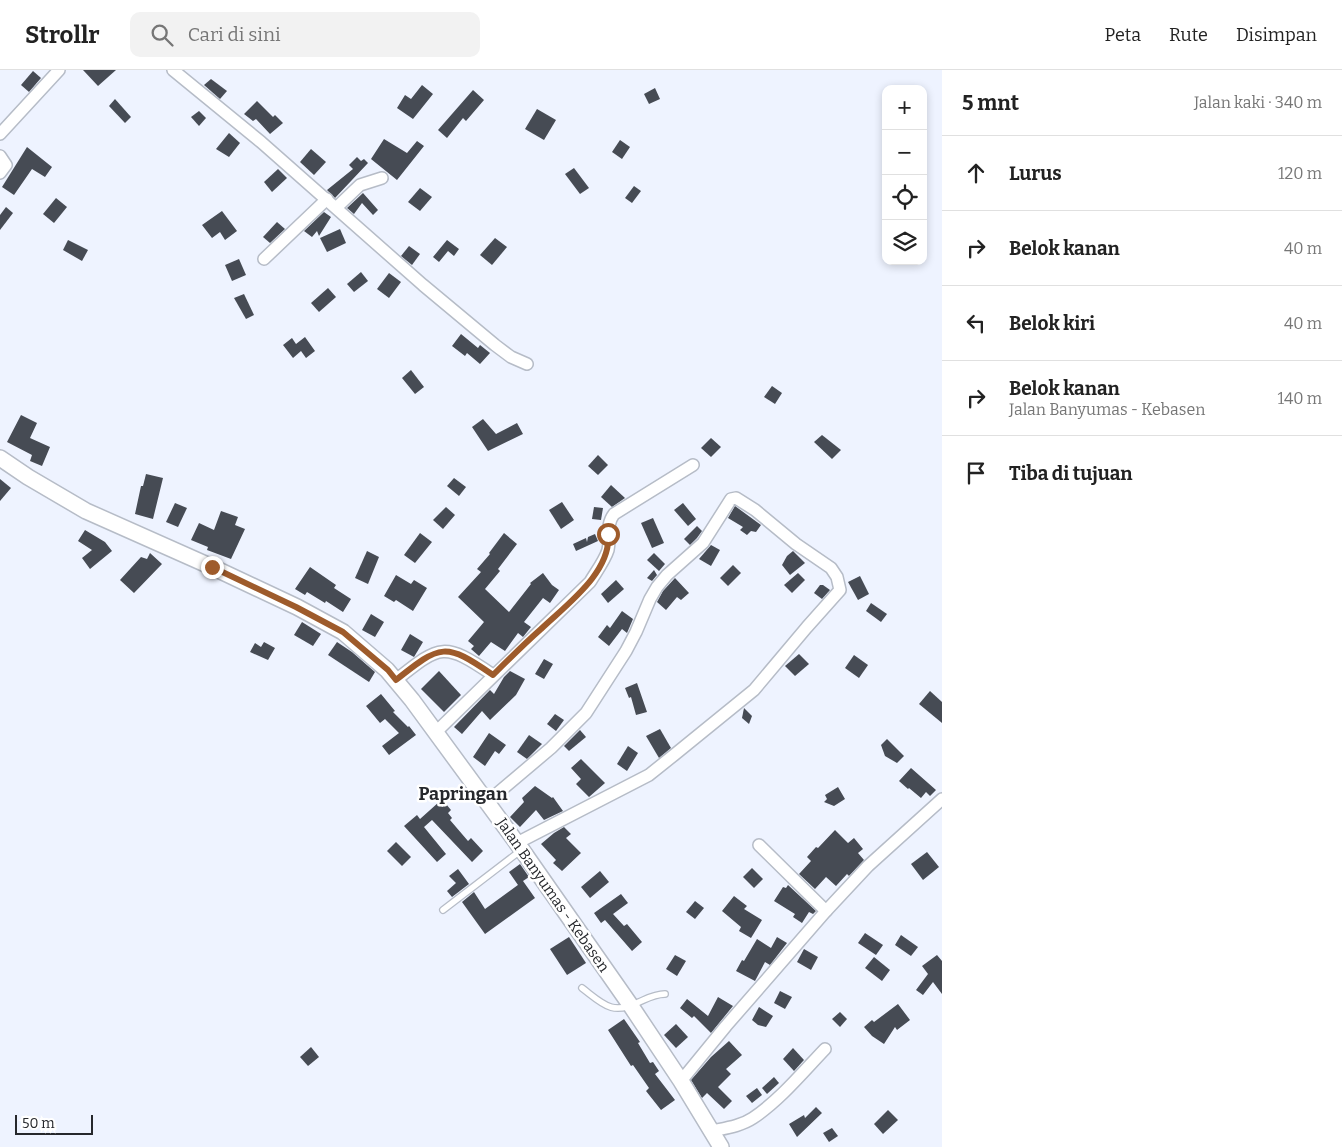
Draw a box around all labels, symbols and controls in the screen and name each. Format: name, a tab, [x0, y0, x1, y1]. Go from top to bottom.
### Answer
search box	[130, 12, 480, 57]
text: Strollr	[25, 21, 100, 49]
icon: search	[148, 21, 176, 49]
text: Cari di sini	[188, 23, 281, 46]
text: Peta	[1105, 24, 1141, 46]
text: Rute	[1169, 24, 1208, 46]
text: Disimpan	[1236, 24, 1317, 46]
map controls	[882, 85, 927, 265]
button: +	[882, 85, 927, 130]
text: 5 mnt	[962, 90, 1019, 116]
text: Jalan kaki · 340 m	[1194, 93, 1322, 112]
button: −	[882, 130, 927, 175]
icon: ahead	[962, 159, 990, 187]
text: Lurus	[1009, 162, 1062, 185]
text: 120 m	[1278, 164, 1322, 183]
button: locate	[882, 175, 927, 220]
button: layers	[882, 220, 927, 265]
icon: right	[962, 234, 990, 262]
text: Belok kanan	[1009, 237, 1120, 260]
text: 40 m	[1284, 239, 1322, 258]
icon: left	[962, 309, 990, 337]
text: Belok kiri	[1009, 312, 1095, 335]
text: 40 m	[1284, 314, 1322, 333]
text: Belok kanan	[1009, 377, 1120, 400]
icon: right	[962, 384, 990, 412]
text: 140 m	[1277, 389, 1322, 408]
text: Jalan Banyumas - Kebasen	[1009, 400, 1205, 419]
icon: arrive	[962, 459, 990, 487]
text: Tiba di tujuan	[1009, 462, 1133, 485]
route start	[597, 523, 620, 546]
route end	[201, 556, 224, 579]
district label: Papringan	[418, 783, 508, 805]
street label: Jalan Banyumas - Kebasen	[492, 814, 613, 976]
scale bar	[15, 1112, 92, 1135]
text: 50 m	[22, 1115, 55, 1132]

